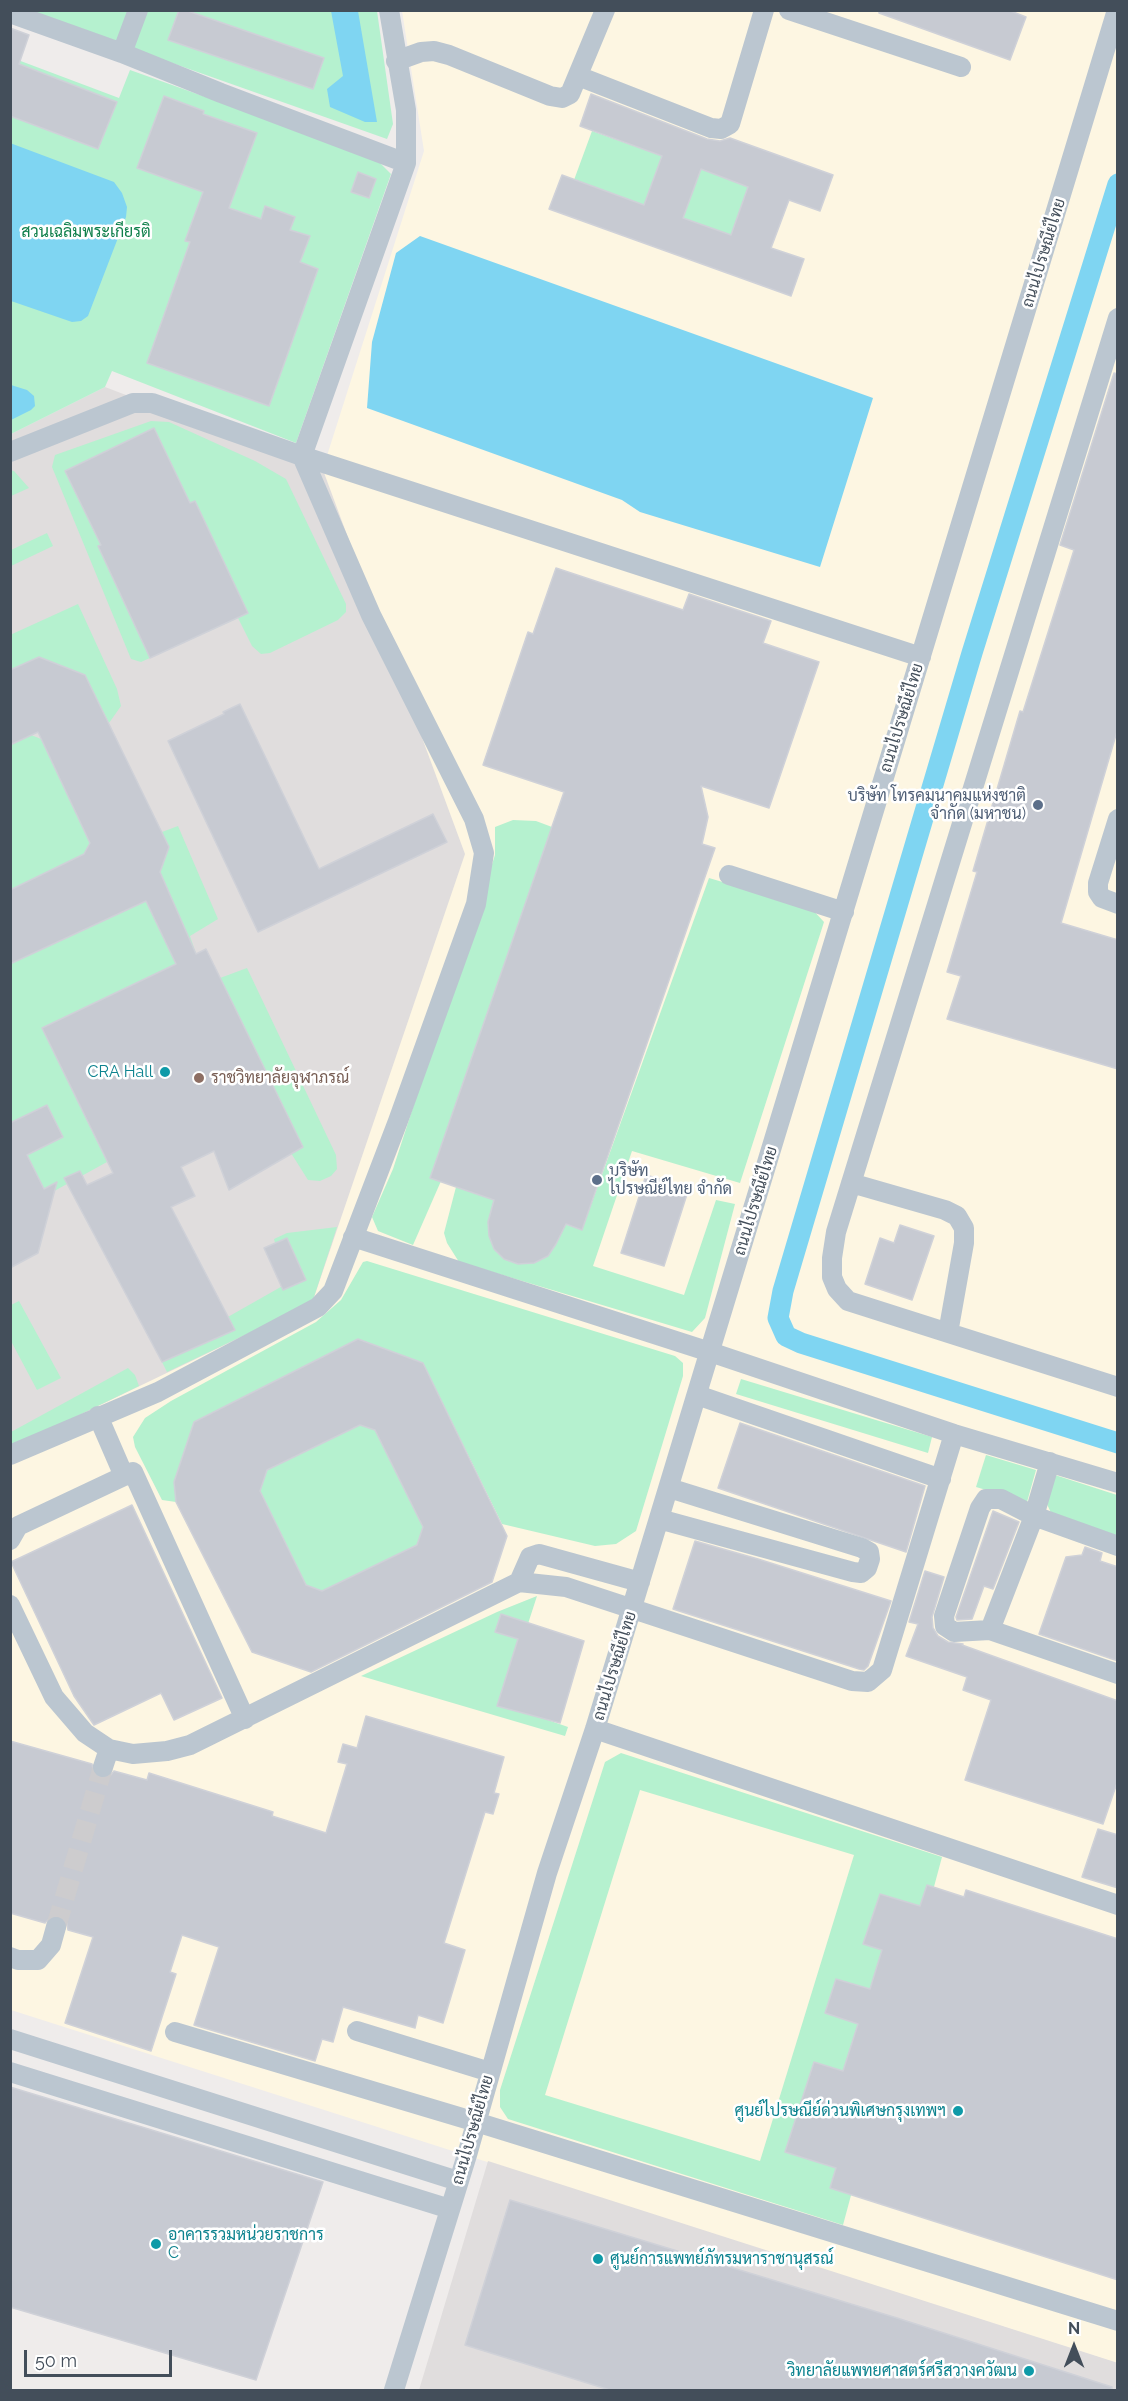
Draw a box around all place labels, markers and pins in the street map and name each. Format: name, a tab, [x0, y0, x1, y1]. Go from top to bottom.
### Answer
place label: บริษัท โทรคมนาคมแห่งชาติ จำกัด (มหาชน)	[847, 786, 1026, 824]
marker: บริษัท โทรคมนาคมแห่งชาติ จำกัด (มหาชน)	[1031, 798, 1045, 812]
place label: CRA Hall	[88, 1062, 153, 1082]
marker: CRA Hall	[158, 1065, 172, 1079]
place label: ราชวิทยาลัยจุฬาภรณ์	[211, 1068, 349, 1088]
marker: ราชวิทยาลัยจุฬาภรณ์	[192, 1071, 206, 1085]
place label: บริษัท ไปรษณีย์ไทย จำกัด	[609, 1161, 732, 1199]
marker: บริษัท ไปรษณีย์ไทย จำกัด	[590, 1173, 604, 1187]
place label: ศูนย์ไปรษณีย์ด่วนพิเศษกรุงเทพฯ	[735, 2101, 946, 2121]
marker: ศูนย์ไปรษณีย์ด่วนพิเศษกรุงเทพฯ	[951, 2104, 965, 2118]
place label: อาคารรวมหน่วยราชการ C	[168, 2225, 324, 2263]
marker: อาคารรวมหน่วยราชการ C	[149, 2237, 163, 2251]
place label: ศูนย์การแพทย์ภัทรมหาราชานุสรณ์	[610, 2249, 833, 2269]
marker: ศูนย์การแพทย์ภัทรมหาราชานุสรณ์	[591, 2252, 605, 2266]
place label: วิทยาลัยแพทยศาสตร์ศรีสวางควัฒน	[787, 2361, 1017, 2381]
marker: วิทยาลัยแพทยศาสตร์ศรีสวางควัฒน	[1022, 2364, 1036, 2378]

